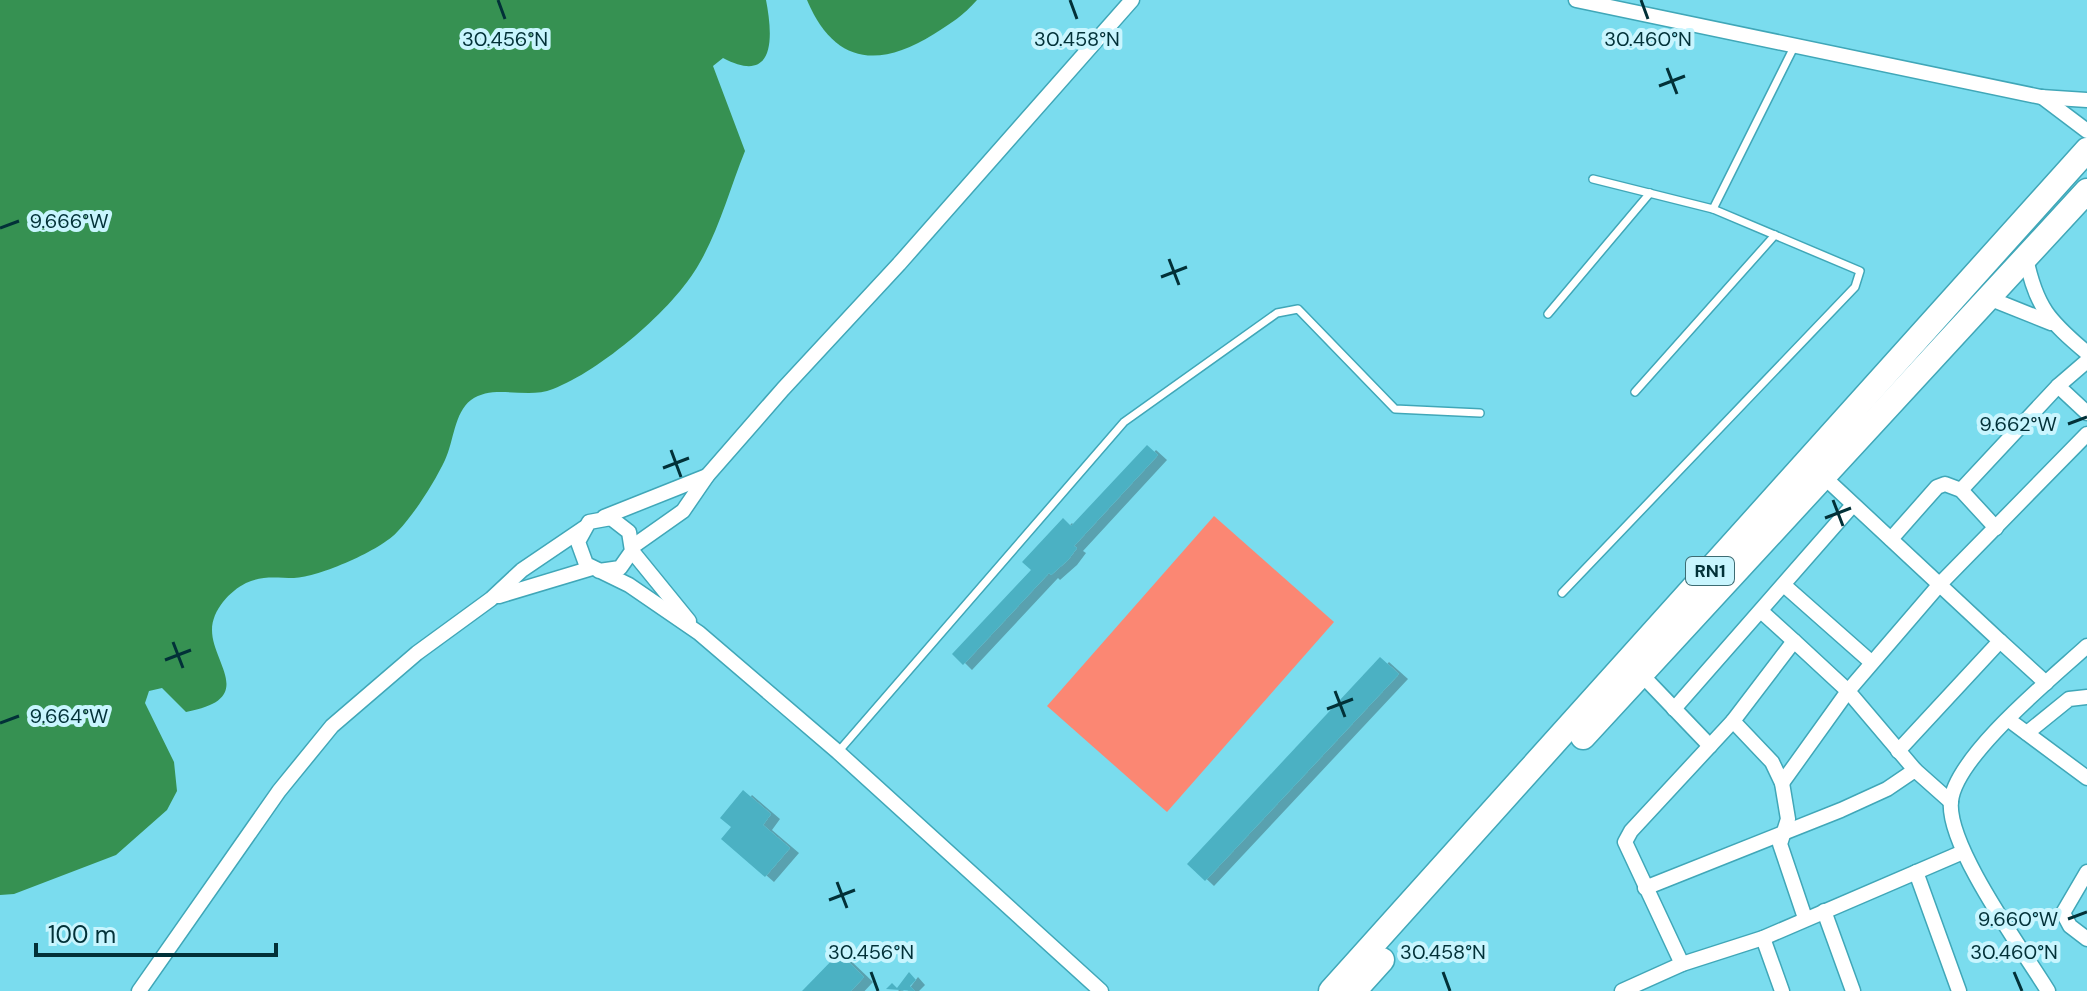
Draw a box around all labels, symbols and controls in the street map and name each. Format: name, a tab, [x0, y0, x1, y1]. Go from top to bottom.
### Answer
text: 30.456°N	[462, 26, 548, 52]
text: 30.458°N	[1034, 26, 1120, 52]
text: 30.460°N	[1604, 26, 1692, 52]
text: 9.666°W	[29, 208, 109, 234]
text: 9.662°W	[1979, 411, 2057, 437]
road number: RN1	[1686, 557, 1734, 585]
text: 9.664°W	[30, 703, 108, 729]
text: 9.660°W	[1978, 906, 2058, 932]
scale bar	[36, 907, 276, 957]
text: 100 m	[48, 919, 116, 950]
text: 30.456°N	[828, 939, 914, 965]
text: 30.458°N	[1400, 939, 1486, 965]
text: 30.460°N	[1970, 939, 2058, 965]

